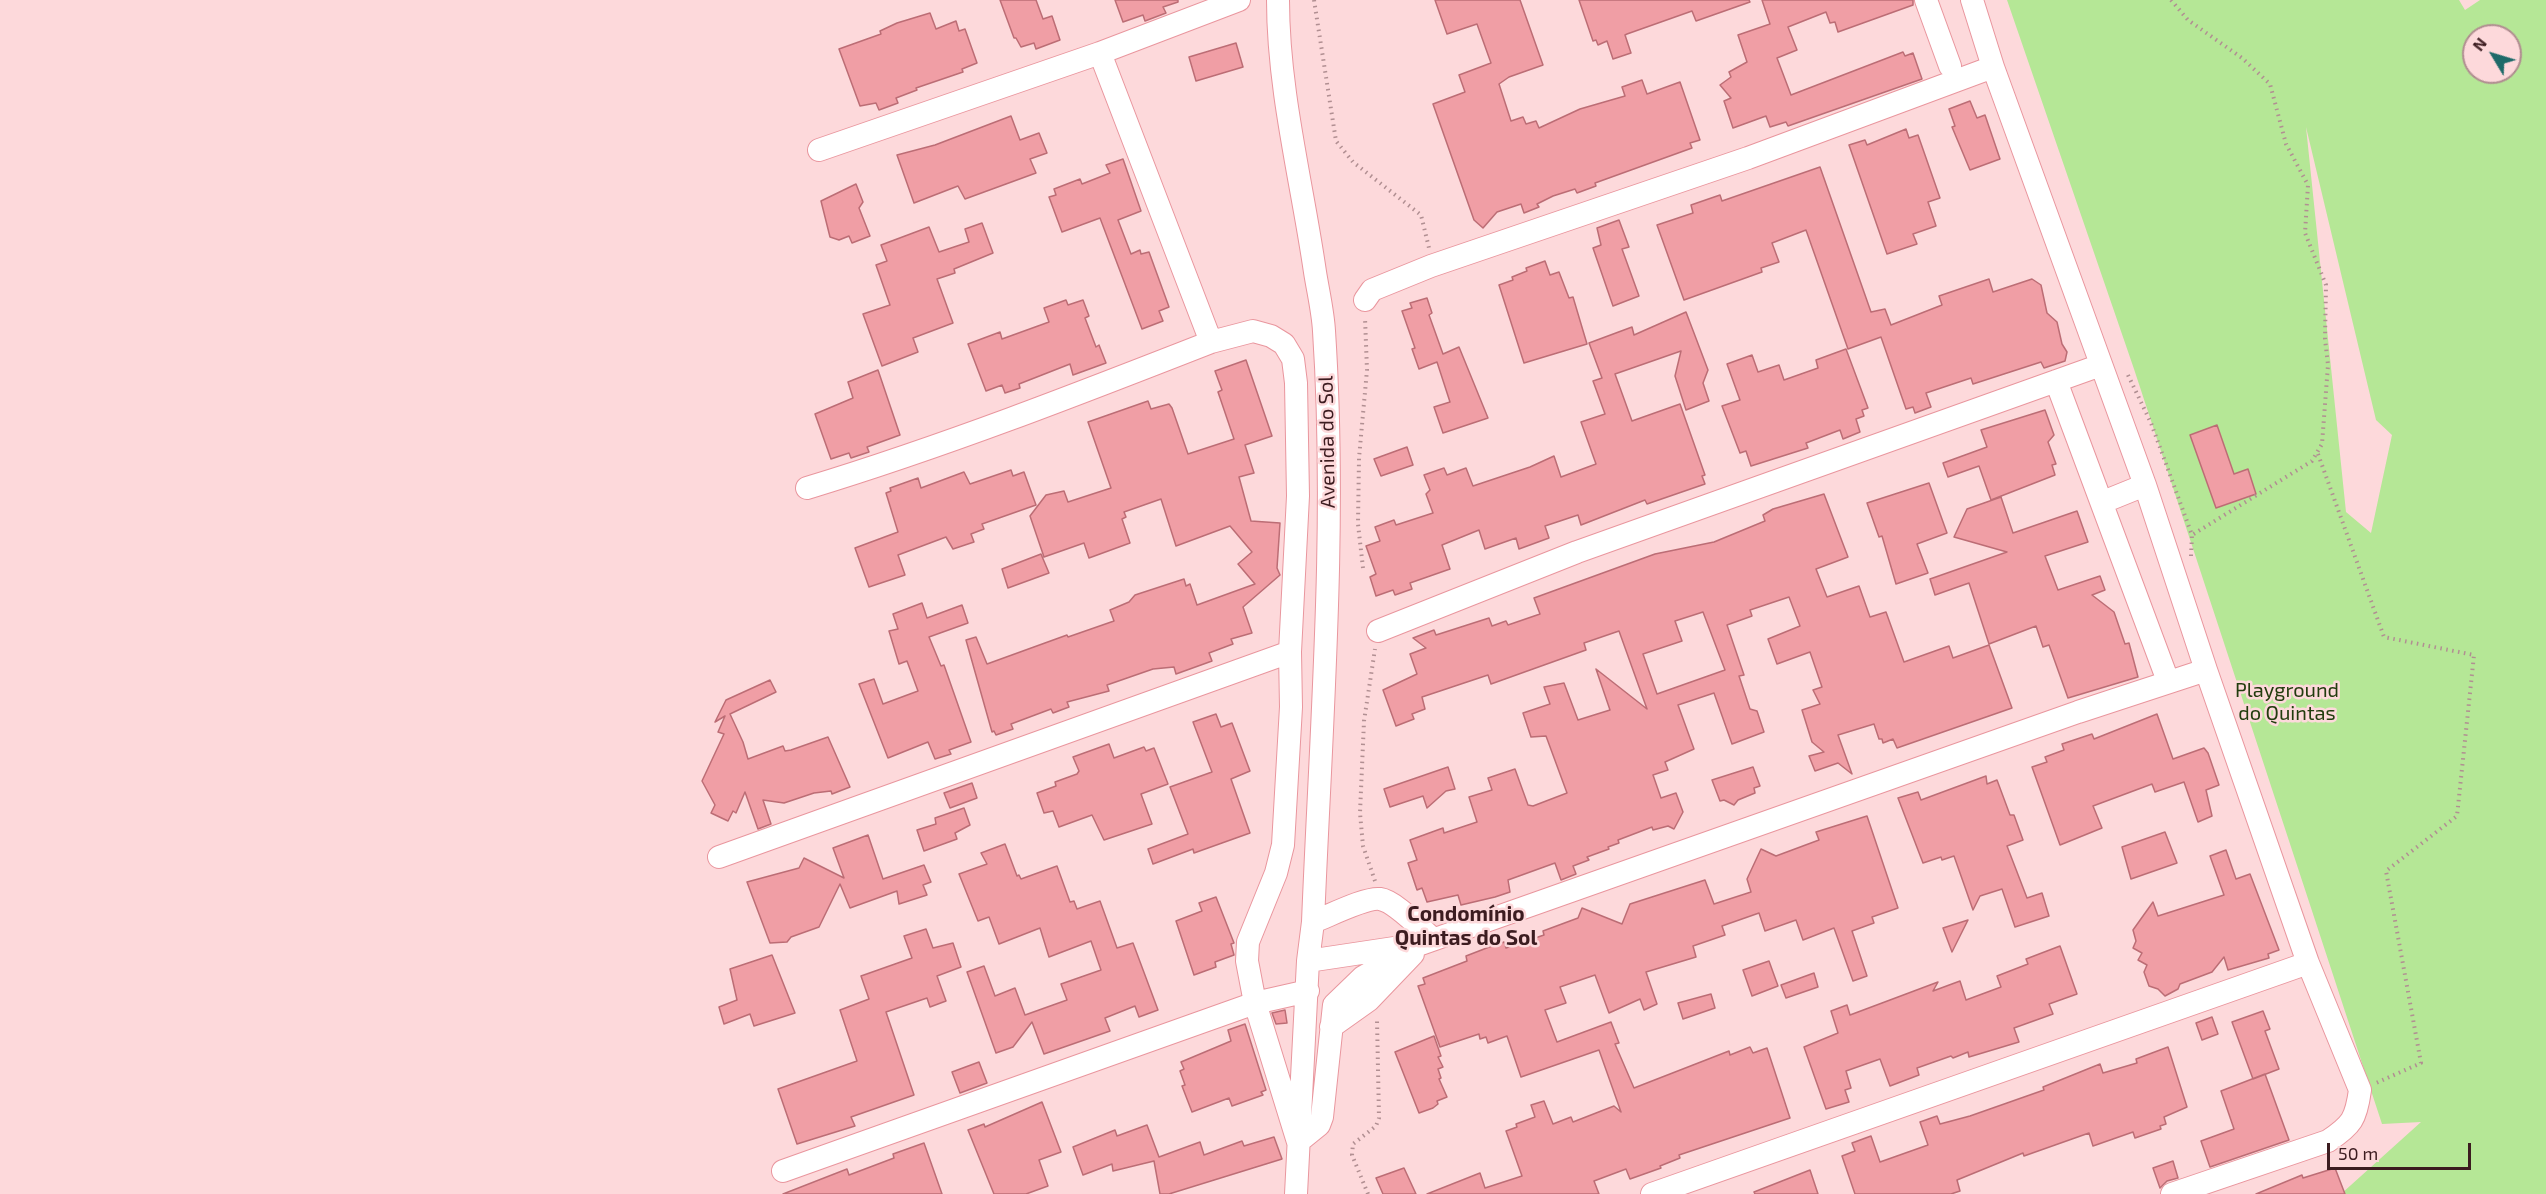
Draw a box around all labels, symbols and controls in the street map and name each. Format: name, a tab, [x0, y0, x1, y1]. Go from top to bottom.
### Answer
north arrow	[2462, 24, 2522, 84]
text: N	[2468, 33, 2490, 54]
street label: Avenida do Sol	[1314, 376, 1340, 508]
park label: Playground do Quintas	[2235, 678, 2339, 725]
district label: Condomínio Quintas do Sol	[1395, 901, 1537, 951]
scale bar	[2330, 1131, 2474, 1169]
text: 50 m	[2338, 1142, 2378, 1164]

